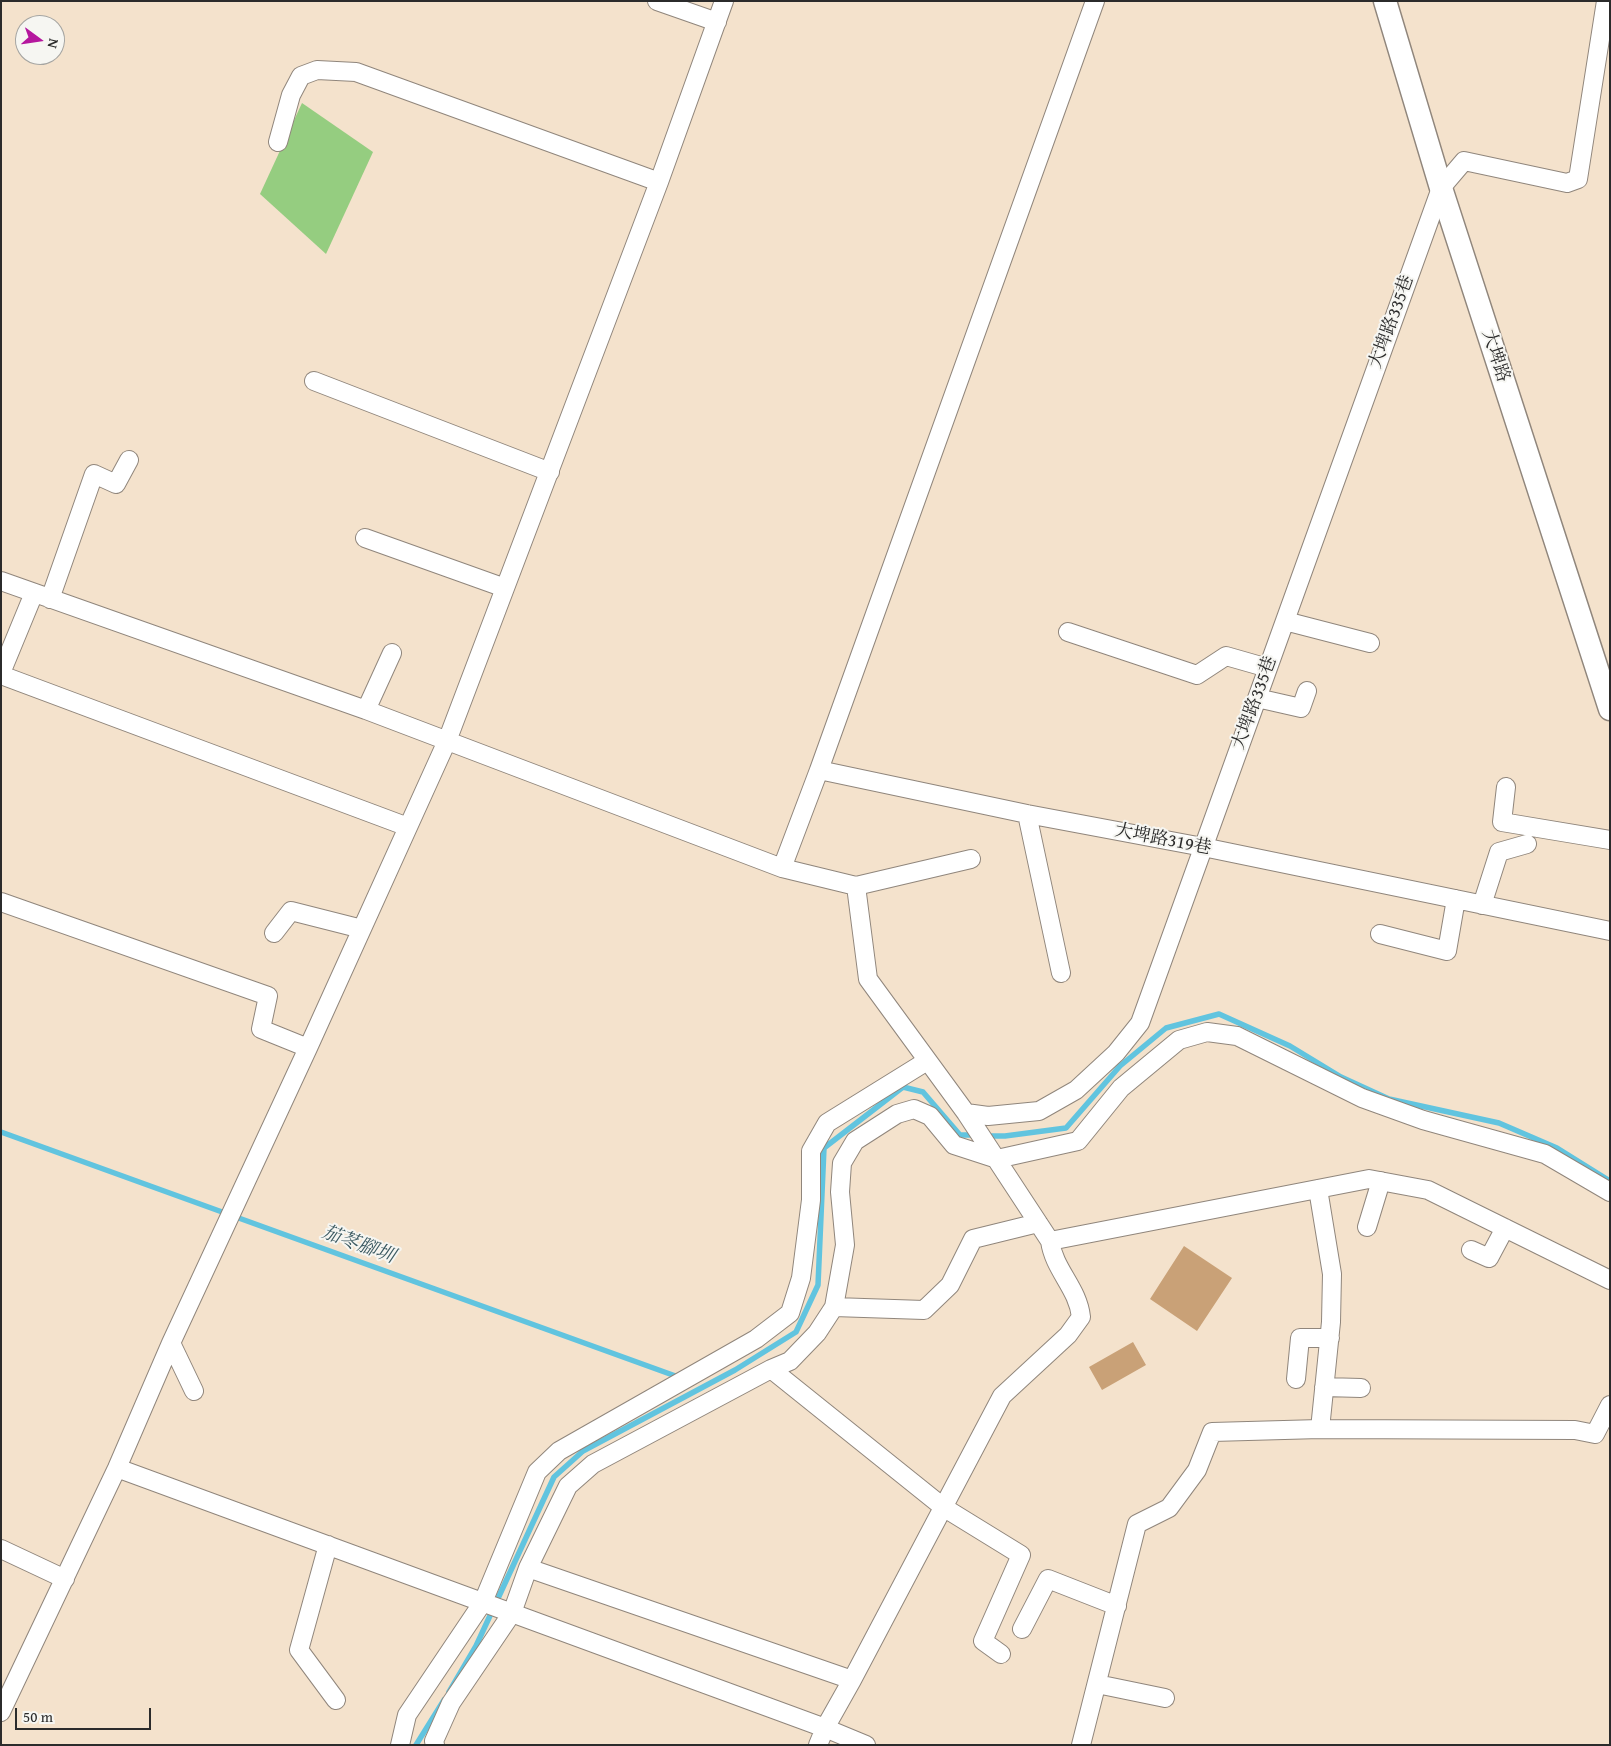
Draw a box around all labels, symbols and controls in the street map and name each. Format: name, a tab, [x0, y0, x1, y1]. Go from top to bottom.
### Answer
north arrow	[15, 15, 65, 65]
text: N	[43, 36, 64, 50]
street label: 大埤路335巷	[1365, 272, 1419, 372]
street label: 大埤路	[1476, 327, 1514, 385]
street label: 大埤路335巷	[1228, 653, 1282, 753]
street label: 大埤路319巷	[1113, 820, 1213, 860]
water label: 茄苳腳圳	[318, 1221, 398, 1269]
scale bar	[18, 1698, 154, 1730]
text: 50 m	[23, 1706, 53, 1727]

